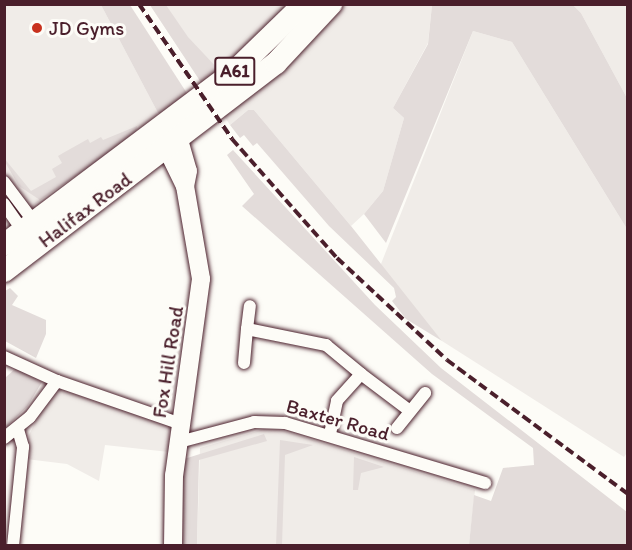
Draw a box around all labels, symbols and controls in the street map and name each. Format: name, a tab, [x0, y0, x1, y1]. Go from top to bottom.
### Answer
place label: JD Gyms	[49, 16, 124, 40]
marker: JD Gyms	[30, 21, 44, 35]
road number: A61	[214, 56, 256, 86]
street label: Halifax Road	[34, 167, 136, 253]
street label: Fox Hill Road	[147, 305, 189, 419]
street label: Baxter Road	[284, 394, 392, 446]

